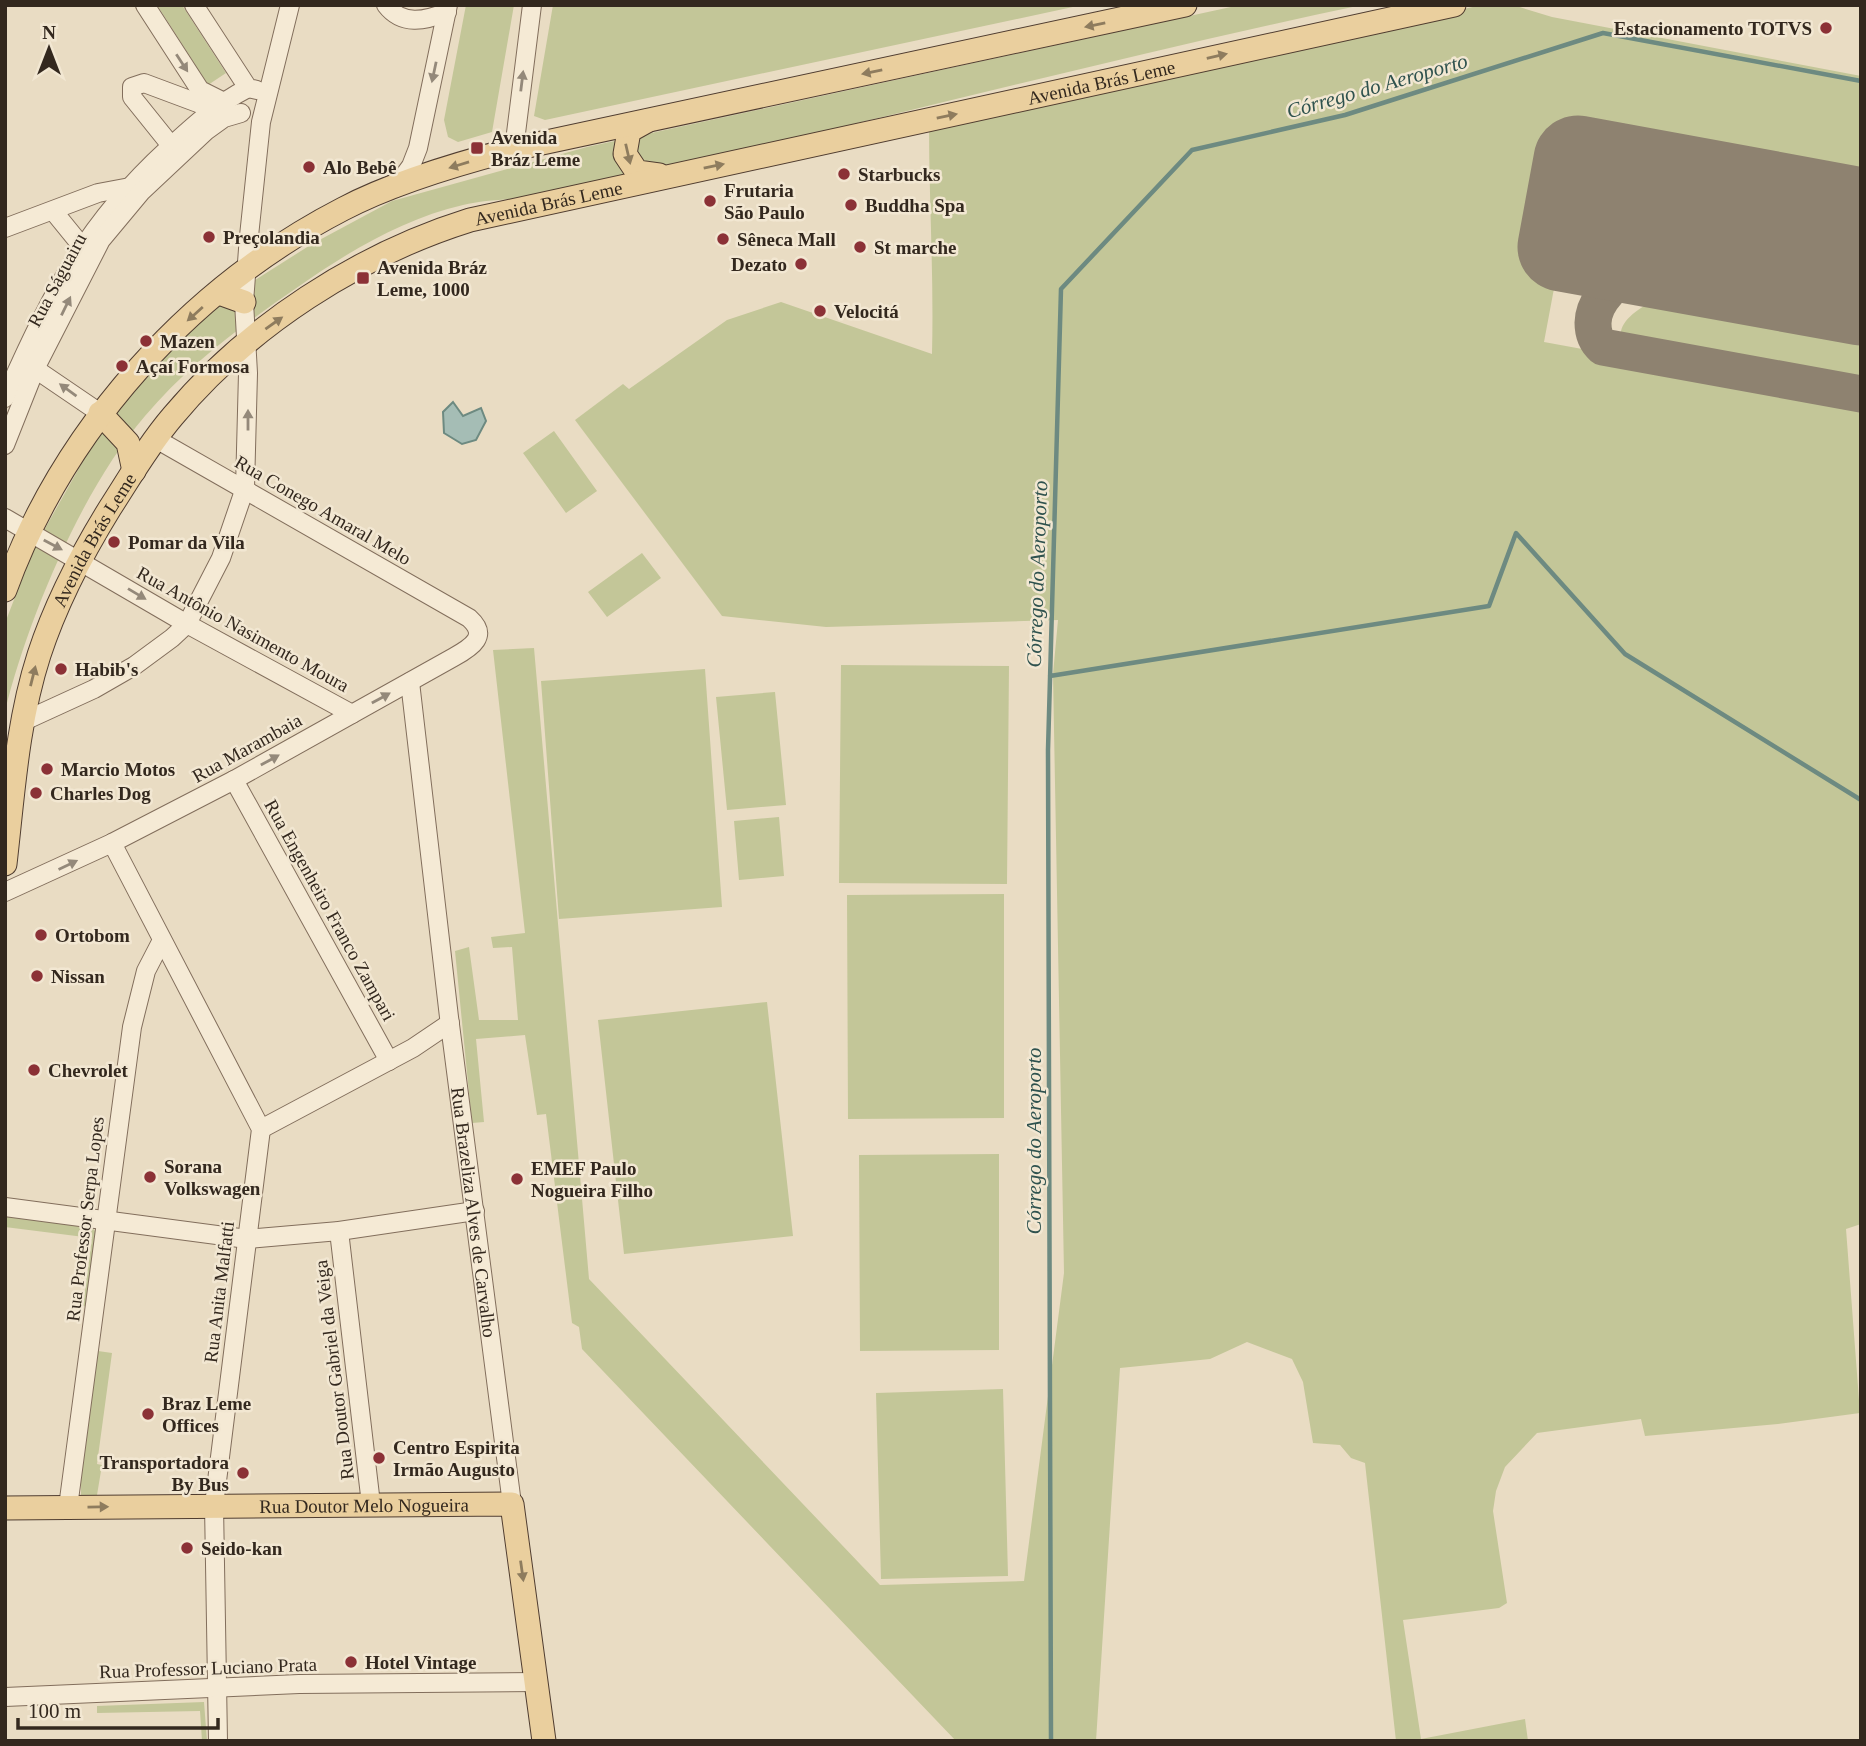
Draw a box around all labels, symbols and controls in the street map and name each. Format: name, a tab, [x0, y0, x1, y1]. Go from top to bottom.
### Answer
north arrow	[14, 14, 84, 84]
place label: Estacionamento TOTVS	[1614, 18, 1812, 39]
one-way arrow	[1084, 19, 1106, 30]
marker: Estacionamento TOTVS	[1818, 20, 1834, 36]
text: N	[42, 22, 56, 43]
water label: Córrego do Aeroporto	[1284, 49, 1470, 123]
one-way arrow	[1206, 50, 1228, 61]
one-way arrow	[176, 53, 189, 72]
street label: Avenida Brás Leme	[1025, 56, 1177, 108]
one-way arrow	[429, 61, 440, 83]
one-way arrow	[861, 66, 883, 77]
one-way arrow	[516, 70, 527, 92]
one-way arrow	[936, 110, 958, 121]
place label: Avenida Bráz Leme	[491, 127, 580, 170]
marker: Avenida Bráz Leme	[469, 140, 485, 156]
one-way arrow	[623, 143, 634, 165]
place label: Alo Bebê	[323, 157, 396, 178]
marker: Alo Bebê	[301, 159, 317, 175]
one-way arrow	[448, 160, 469, 170]
one-way arrow	[703, 160, 725, 171]
place label: Starbucks	[858, 164, 940, 185]
marker: Starbucks	[836, 166, 852, 182]
street label: Avenida Brás Leme	[473, 177, 624, 229]
place label: Frutaria São Paulo	[724, 180, 805, 223]
marker: Frutaria São Paulo	[702, 193, 718, 209]
place label: Buddha Spa	[865, 195, 965, 216]
marker: Buddha Spa	[843, 197, 859, 213]
place label: Preçolandia	[223, 227, 320, 248]
street label: Rua Ságuairu	[24, 229, 91, 330]
marker: Preçolandia	[201, 229, 217, 245]
place label: Sêneca Mall	[737, 229, 836, 250]
marker: Sêneca Mall	[715, 231, 731, 247]
place label: St marche	[874, 237, 957, 258]
marker: St marche	[852, 239, 868, 255]
place label: Dezato	[731, 254, 787, 275]
marker: Dezato	[793, 256, 809, 272]
place label: Avenida Bráz Leme, 1000	[377, 257, 488, 300]
marker: Avenida Bráz Leme, 1000	[355, 270, 371, 286]
one-way arrow	[61, 296, 72, 316]
place label: Velocitá	[834, 301, 899, 322]
marker: Velocitá	[812, 303, 828, 319]
one-way arrow	[187, 306, 204, 322]
one-way arrow	[265, 316, 283, 330]
place label: Mazen	[160, 331, 215, 352]
marker: Mazen	[138, 333, 154, 349]
place label: Açaí Formosa	[136, 356, 250, 377]
marker: Açaí Formosa	[114, 358, 130, 374]
one-way arrow	[59, 383, 77, 397]
one-way arrow	[242, 409, 253, 431]
street label: Rua Conego Amaral Melo	[231, 451, 415, 569]
street label: Avenida Brás Leme	[48, 469, 140, 610]
water label: Córrego do Aeroporto	[1022, 480, 1052, 668]
place label: Pomar da Vila	[128, 532, 245, 553]
marker: Pomar da Vila	[106, 534, 122, 550]
one-way arrow	[43, 539, 63, 551]
street label: Rua Antônio Nasimento Moura	[133, 562, 353, 696]
one-way arrow	[128, 588, 147, 600]
place label: Habib's	[75, 659, 138, 680]
marker: Habib's	[53, 661, 69, 677]
one-way arrow	[28, 665, 39, 687]
one-way arrow	[372, 692, 391, 704]
street label: Rua Marambaia	[189, 709, 306, 787]
one-way arrow	[260, 754, 279, 766]
place label: Marcio Motos	[61, 759, 175, 780]
marker: Marcio Motos	[39, 761, 55, 777]
place label: Charles Dog	[50, 783, 151, 804]
marker: Charles Dog	[28, 785, 44, 801]
street label: Rua Engenheiro Franco Zampari	[260, 796, 400, 1024]
one-way arrow	[58, 859, 78, 870]
place label: Ortobom	[55, 925, 130, 946]
marker: Ortobom	[33, 927, 49, 943]
place label: Nissan	[51, 966, 105, 987]
marker: Nissan	[29, 968, 45, 984]
water label: Córrego do Aeroporto	[1022, 1047, 1046, 1235]
place label: Chevrolet	[48, 1060, 129, 1081]
marker: Chevrolet	[26, 1062, 42, 1078]
street label: Rua Brazeliza Alves de Carvalho	[448, 1086, 501, 1339]
street label: Rua Professor Serpa Lopes	[62, 1115, 108, 1323]
place label: Sorana Volkswagen	[164, 1156, 261, 1199]
place label: EMEF Paulo Nogueira Filho	[531, 1158, 653, 1201]
marker: Sorana Volkswagen	[142, 1169, 158, 1185]
marker: EMEF Paulo Nogueira Filho	[509, 1171, 525, 1187]
street label: Rua Anita Malfatti	[200, 1220, 238, 1364]
street label: Rua Doutor Gabriel da Veiga	[310, 1258, 358, 1481]
place label: Braz Leme Offices	[162, 1393, 251, 1436]
marker: Braz Leme Offices	[140, 1406, 156, 1422]
place label: Centro Espirita Irmão Augusto	[393, 1437, 520, 1480]
marker: Centro Espirita Irmão Augusto	[371, 1450, 387, 1466]
place label: Transportadora By Bus	[100, 1452, 229, 1495]
marker: Transportadora By Bus	[235, 1465, 251, 1481]
street label: Rua Doutor Melo Nogueira	[259, 1494, 469, 1516]
one-way arrow	[87, 1501, 109, 1513]
place label: Seido-kan	[201, 1538, 283, 1559]
marker: Seido-kan	[179, 1540, 195, 1556]
one-way arrow	[516, 1560, 527, 1582]
place label: Hotel Vintage	[365, 1652, 476, 1673]
street label: Rua Professor Luciano Prata	[99, 1654, 318, 1682]
marker: Hotel Vintage	[343, 1654, 359, 1670]
scale bar	[18, 1686, 217, 1730]
text: 100 m	[28, 1699, 81, 1723]

